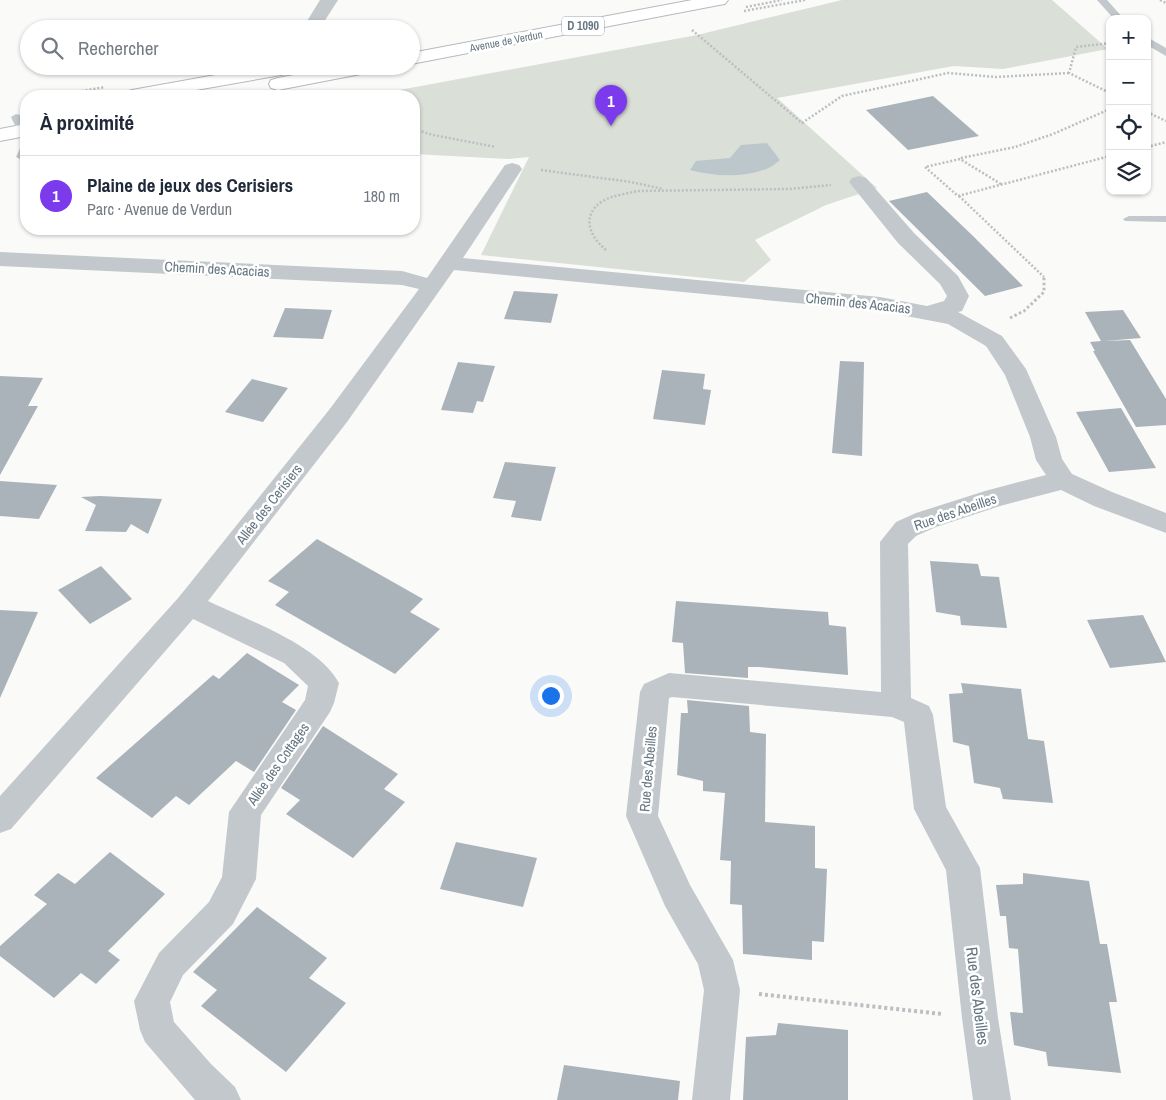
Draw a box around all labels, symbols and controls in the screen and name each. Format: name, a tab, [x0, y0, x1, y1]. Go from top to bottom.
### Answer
map controls	[1106, 15, 1151, 195]
button: +	[1106, 15, 1151, 60]
road number: D 1090	[562, 16, 604, 36]
search box	[20, 20, 420, 75]
street label: Avenue de Verdun	[467, 27, 544, 55]
icon: search	[38, 34, 66, 62]
text: Rechercher	[78, 35, 159, 61]
button: −	[1106, 60, 1151, 105]
pin: 1	[595, 85, 627, 126]
button: locate	[1106, 105, 1151, 150]
text: À proximité	[40, 108, 134, 137]
button: layers	[1106, 150, 1151, 195]
text: Plaine de jeux des Cerisiers	[87, 172, 293, 198]
text: 1	[52, 185, 60, 207]
text: 180 m	[364, 185, 400, 207]
text: Parc · Avenue de Verdun	[87, 198, 232, 220]
street label: Chemin des Acacias	[164, 257, 270, 281]
street label: Chemin des Acacias	[805, 289, 912, 317]
street label: Allée des Cerisiers	[231, 460, 306, 549]
street label: Rue des Abeilles	[911, 489, 999, 535]
your location	[538, 683, 564, 709]
street label: Allée des Cottages	[242, 719, 313, 809]
street label: Rue des Abeilles	[635, 725, 661, 813]
street label: Rue des Abeilles	[961, 946, 995, 1046]

